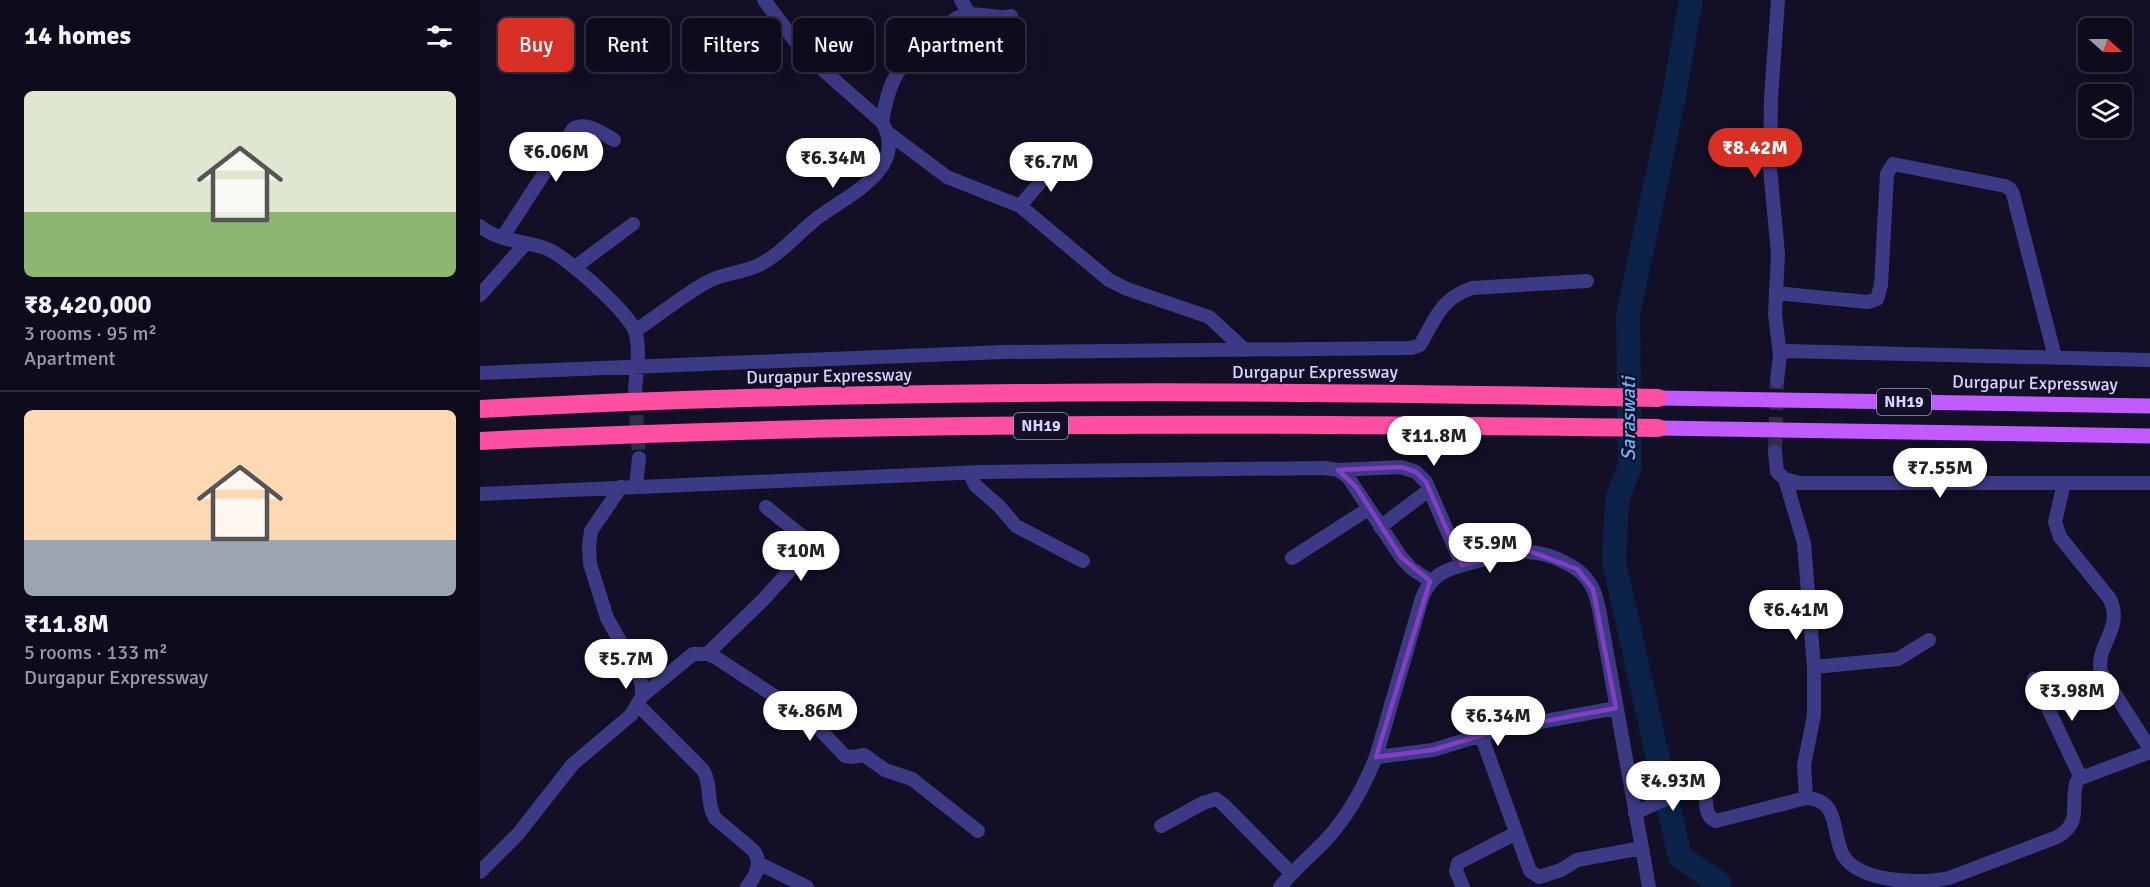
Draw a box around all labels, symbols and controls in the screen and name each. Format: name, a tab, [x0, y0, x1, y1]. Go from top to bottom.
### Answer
chip: Buy	[498, 18, 574, 72]
chip: Rent	[586, 18, 670, 72]
chip: Filters	[682, 18, 781, 72]
chip: New	[793, 18, 874, 72]
chip: Apartment	[886, 18, 1025, 72]
north arrow	[2078, 18, 2132, 72]
map controls	[2078, 18, 2132, 138]
text: 14 homes	[24, 20, 131, 52]
icon: filters	[423, 20, 456, 53]
button: layers	[2078, 84, 2132, 138]
pin: ₹8.42M	[1706, 128, 1804, 179]
icon: home	[186, 130, 294, 238]
pin: ₹6.06M	[507, 132, 605, 183]
text: ₹8.42M	[1722, 135, 1788, 160]
pin: ₹6.34M	[784, 138, 882, 189]
text: ₹6.06M	[523, 139, 589, 164]
pin: ₹6.7M	[1009, 142, 1093, 193]
text: ₹6.34M	[800, 145, 866, 170]
text: ₹6.7M	[1024, 149, 1078, 174]
text: ₹8,420,000	[24, 289, 152, 321]
text: 3 rooms · 95 m²	[24, 321, 157, 346]
text: Apartment	[24, 346, 116, 371]
street label: Durgapur Expressway	[1232, 361, 1398, 383]
street label: Durgapur Expressway	[746, 364, 913, 388]
street label: Durgapur Expressway	[1952, 371, 2119, 395]
water label: Saraswati	[1616, 375, 1641, 461]
road number: NH19	[1877, 389, 1931, 415]
road number: NH19	[1014, 413, 1068, 439]
pin: ₹11.8M	[1385, 416, 1483, 467]
text: ₹11.8M	[1401, 423, 1467, 448]
pin: ₹7.55M	[1891, 448, 1989, 499]
icon: home	[186, 449, 294, 557]
text: ₹7.55M	[1907, 455, 1973, 480]
pin: ₹5.9M	[1448, 523, 1532, 574]
text: ₹5.9M	[1463, 530, 1517, 555]
pin: ₹10M	[765, 531, 837, 582]
text: ₹10M	[776, 538, 826, 563]
pin: ₹6.41M	[1747, 590, 1845, 641]
text: ₹6.41M	[1763, 597, 1829, 622]
text: ₹11.8M	[24, 608, 109, 640]
pin: ₹5.7M	[584, 639, 668, 690]
text: 5 rooms · 133 m²	[24, 640, 168, 665]
text: ₹5.7M	[599, 646, 653, 671]
text: Durgapur Expressway	[24, 665, 208, 690]
pin: ₹3.98M	[2023, 671, 2121, 722]
text: ₹3.98M	[2039, 678, 2105, 703]
pin: ₹4.86M	[761, 691, 859, 742]
pin: ₹6.34M	[1449, 696, 1547, 747]
text: ₹4.86M	[777, 698, 843, 723]
text: ₹6.34M	[1465, 703, 1531, 728]
pin: ₹4.93M	[1624, 761, 1722, 812]
text: ₹4.93M	[1640, 768, 1706, 793]

